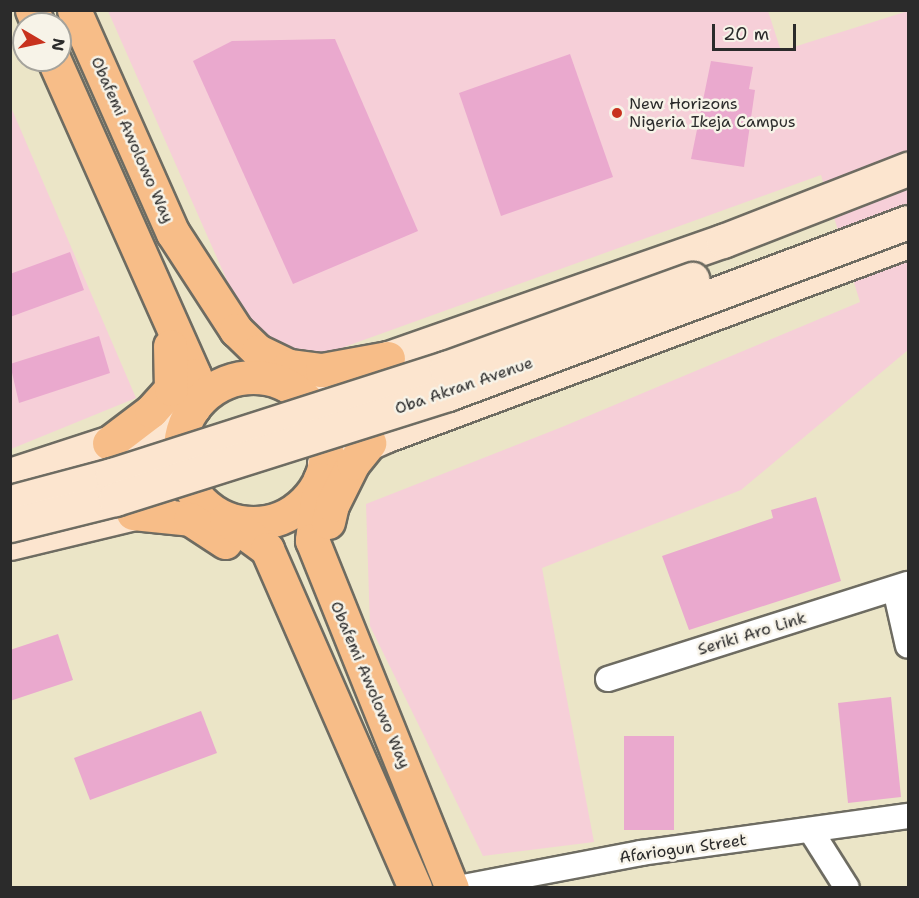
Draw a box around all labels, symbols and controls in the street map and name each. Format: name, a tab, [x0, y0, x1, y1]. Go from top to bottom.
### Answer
north arrow	[12, 12, 72, 72]
scale bar	[715, 12, 799, 50]
text: 20 m	[723, 22, 769, 46]
text: N	[47, 37, 70, 52]
street label: Obafemi Awolowo Way	[87, 54, 177, 226]
place label: New Horizons Nigeria Ikeja Campus	[629, 94, 796, 132]
marker: New Horizons Nigeria Ikeja Campus	[610, 106, 624, 120]
street label: Oba Akran Avenue	[392, 353, 536, 419]
street label: Obafemi Awolowo Way	[326, 598, 414, 772]
street label: Seriki Aro Link	[695, 608, 809, 660]
street label: Afariogun Street	[618, 831, 748, 867]

